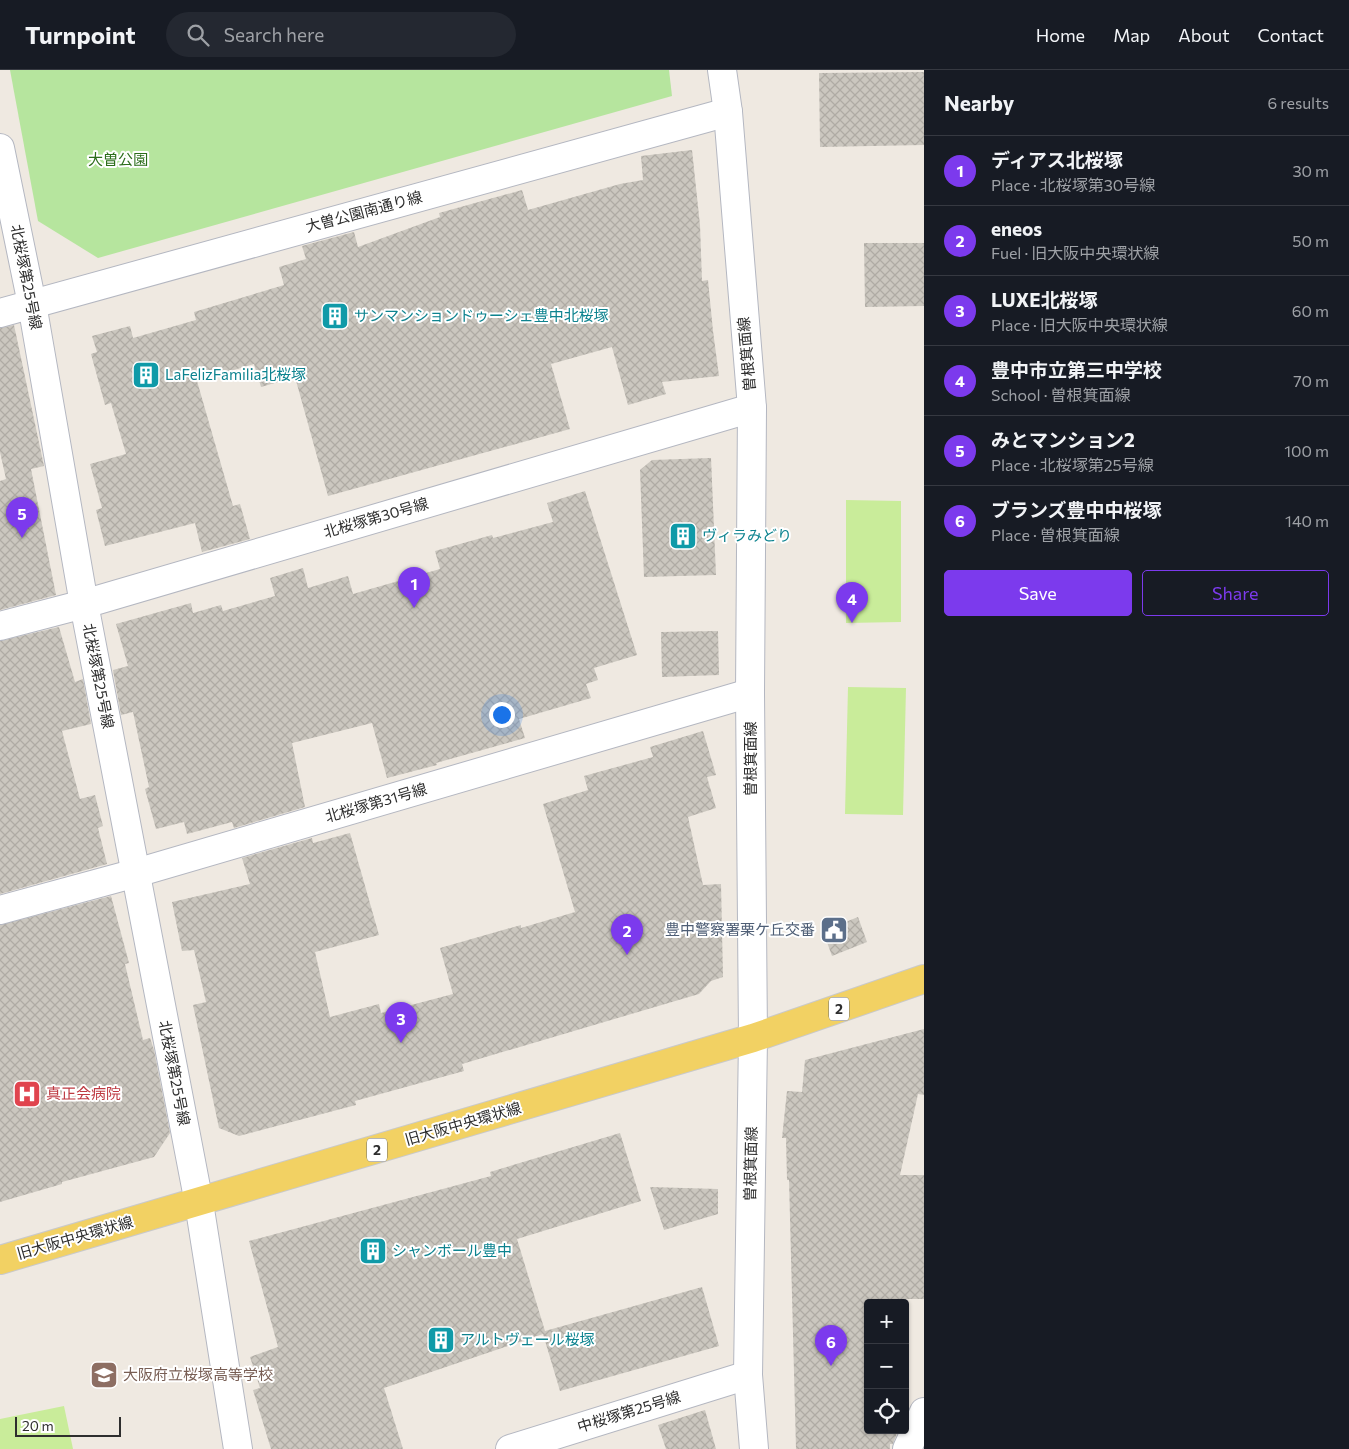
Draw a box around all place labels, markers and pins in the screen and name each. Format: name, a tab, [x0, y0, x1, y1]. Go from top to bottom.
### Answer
building icon: サンマンションドゥーシェ豊中北桜塚	[320, 301, 350, 331]
place label: サンマンションドゥーシェ豊中北桜塚	[354, 306, 609, 324]
building icon: LaFelizFamilia北桜塚	[131, 360, 161, 390]
place label: LaFelizFamilia北桜塚	[165, 365, 306, 383]
pin: 5	[6, 497, 38, 538]
building icon: ヴィラみどり	[668, 521, 698, 551]
place label: ヴィラみどり	[702, 526, 792, 544]
pin: 1	[398, 567, 430, 608]
pin: 4	[836, 582, 868, 623]
pin: 2	[611, 914, 643, 955]
public building icon: 豊中警察署栗ケ丘交番	[819, 915, 849, 945]
place label: 豊中警察署栗ケ丘交番	[665, 920, 815, 938]
pin: 3	[385, 1002, 417, 1043]
hospital icon: 真正会病院	[12, 1079, 42, 1109]
place label: 真正会病院	[46, 1084, 121, 1102]
building icon: シャンボール豊中	[358, 1236, 388, 1266]
place label: シャンボール豊中	[392, 1241, 512, 1259]
building icon: アルトヴェール桜塚	[426, 1325, 456, 1355]
pin: 6	[815, 1325, 847, 1366]
place label: アルトヴェール桜塚	[460, 1330, 595, 1348]
school or university icon: 大阪府立桜塚高等学校	[89, 1360, 119, 1390]
place label: 大阪府立桜塚高等学校	[123, 1365, 273, 1383]

